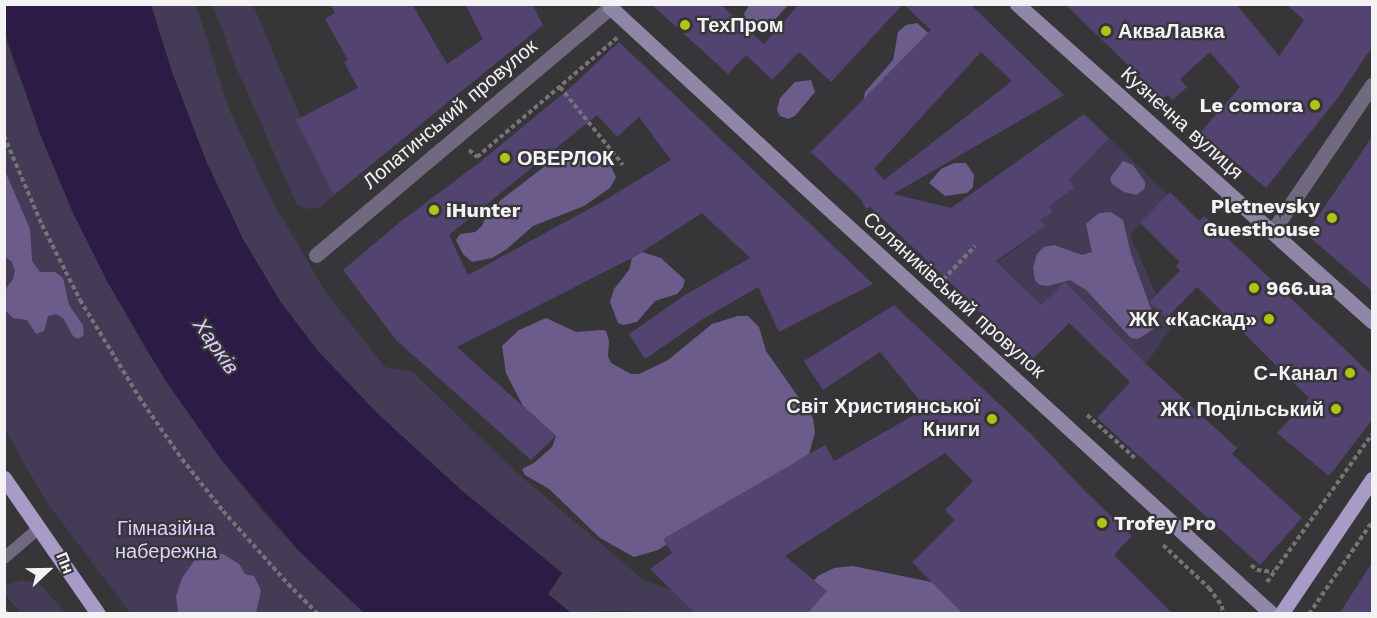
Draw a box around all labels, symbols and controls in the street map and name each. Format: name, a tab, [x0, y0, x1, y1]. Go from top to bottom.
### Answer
place label: ТехПром	[697, 13, 784, 37]
marker: ТехПром	[678, 18, 692, 32]
place label: АкваЛавка	[1118, 19, 1225, 43]
marker: АкваЛавка	[1099, 24, 1113, 38]
street label: Лопатинський провулок	[358, 34, 542, 194]
street label: Кузнечна вулиця	[1116, 62, 1248, 184]
place label: Le comora	[1200, 93, 1303, 117]
marker: Le comora	[1308, 98, 1322, 112]
place label: ОВЕРЛОК	[517, 146, 614, 170]
marker: ОВЕРЛОК	[498, 151, 512, 165]
place label: Pletnevsky Guesthouse	[1203, 195, 1320, 242]
place label: iHunter	[446, 198, 520, 222]
marker: iHunter	[427, 203, 441, 217]
street label: Соляниківський провулок	[858, 207, 1050, 383]
marker: Pletnevsky Guesthouse	[1325, 211, 1339, 225]
place label: 966.ua	[1266, 276, 1333, 300]
marker: 966.ua	[1247, 281, 1261, 295]
place label: ЖК «Каскад»	[1129, 307, 1257, 331]
marker: ЖК «Каскад»	[1262, 312, 1276, 326]
water label: Харків	[188, 313, 244, 379]
place label: С-Канал	[1254, 361, 1338, 385]
marker: С-Канал	[1343, 366, 1357, 380]
place label: Світ Християнської Книги	[786, 395, 980, 442]
place label: ЖК Подільський	[1160, 397, 1324, 421]
marker: ЖК Подільський	[1329, 402, 1343, 416]
marker: Світ Християнської Книги	[985, 412, 999, 426]
place label: Trofey Pro	[1114, 511, 1216, 535]
marker: Trofey Pro	[1095, 516, 1109, 530]
park label: Гімназійна набережна	[115, 517, 217, 564]
north arrow	[18, 540, 78, 600]
text: Пн	[52, 550, 78, 576]

